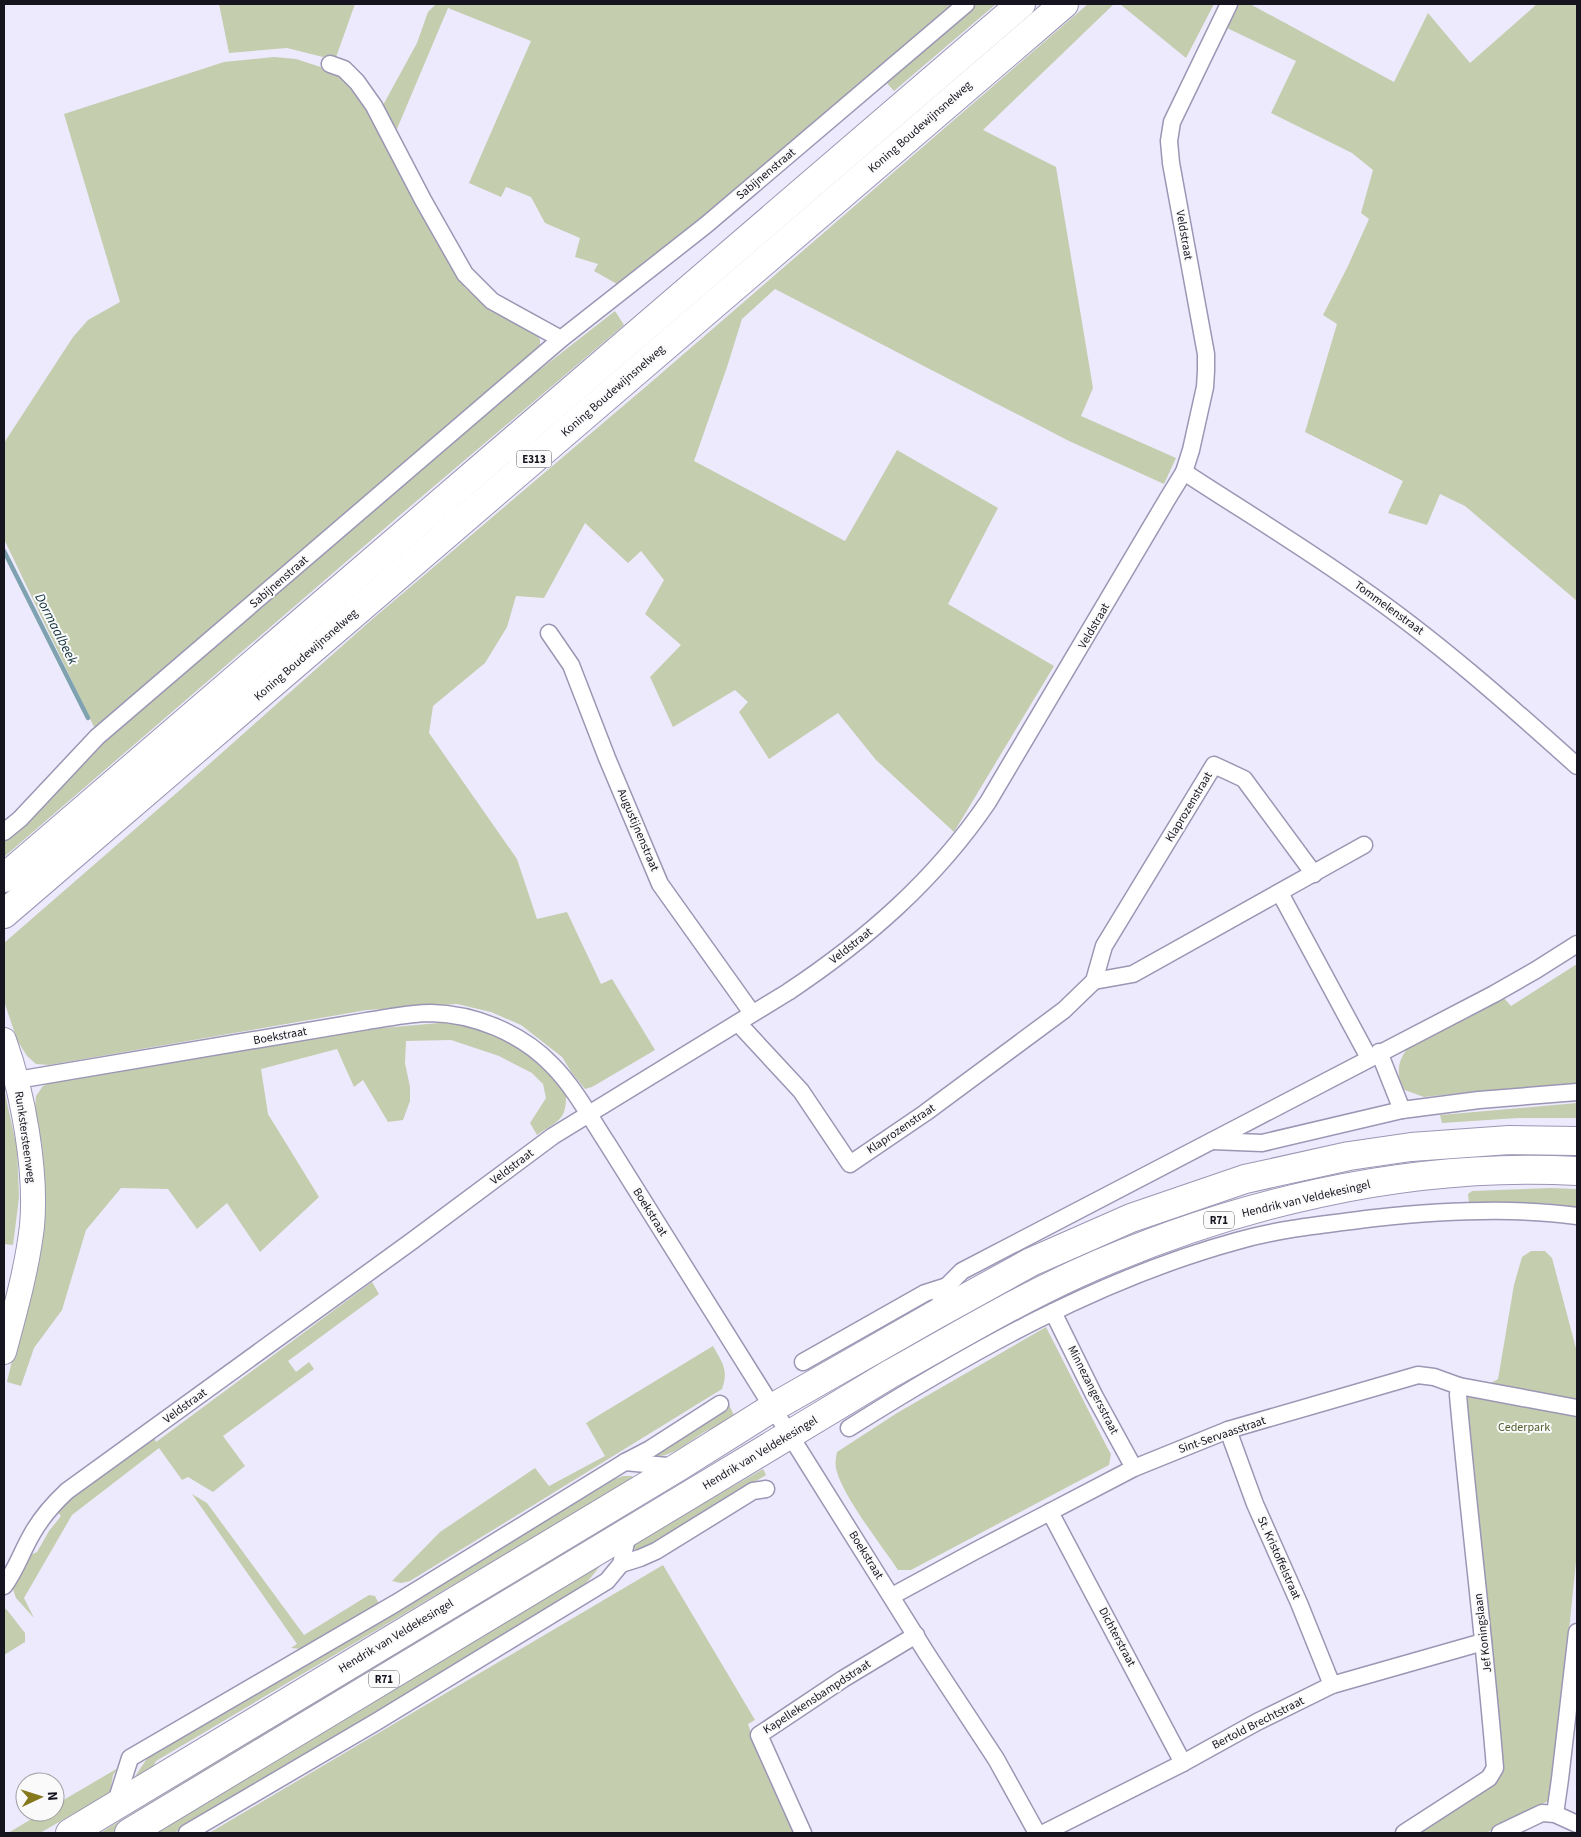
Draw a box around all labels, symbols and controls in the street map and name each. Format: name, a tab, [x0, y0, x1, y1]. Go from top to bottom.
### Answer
street label: Koning Boudewijnsnelweg	[864, 77, 976, 177]
street label: Sabijnenstraat	[733, 144, 799, 204]
street label: Veldstraat	[1171, 209, 1197, 261]
street label: Koning Boudewijnsnelweg	[557, 341, 669, 441]
road number: E313	[516, 450, 552, 468]
street label: Sabijnenstraat	[246, 552, 312, 612]
street label: Tommelenstraat	[1351, 577, 1427, 639]
water label: Dormaalbeek	[29, 590, 83, 668]
street label: Veldstraat	[1074, 600, 1114, 652]
street label: Koning Boudewijnsnelweg	[250, 605, 362, 705]
street label: Klaprozenstraat	[1161, 769, 1217, 845]
street label: Augustijnenstraat	[613, 786, 663, 874]
street label: Veldstraat	[826, 924, 876, 968]
street label: Boekstraat	[252, 1023, 308, 1049]
street label: Runkstersteenweg	[10, 1090, 40, 1184]
street label: Klaprozenstraat	[863, 1100, 939, 1158]
street label: Veldstraat	[487, 1145, 537, 1189]
street label: Hendrik van Veldekesingel	[1240, 1176, 1372, 1222]
street label: Boekstraat	[628, 1185, 672, 1239]
road number: R71	[1204, 1212, 1234, 1228]
street label: Minnezangersstraat	[1063, 1343, 1123, 1437]
street label: Veldstraat	[160, 1384, 210, 1428]
street label: Hendrik van Veldekesingel	[699, 1412, 821, 1494]
street label: Sint-Servaasstraat	[1176, 1412, 1268, 1458]
park label: Cederpark	[1498, 1419, 1550, 1436]
street label: St. Kristoffelstraat	[1253, 1514, 1305, 1602]
street label: Boekstraat	[844, 1528, 888, 1582]
street label: Jef Koningslaan	[1470, 1592, 1496, 1674]
street label: Hendrik van Veldekesingel	[335, 1595, 457, 1677]
street label: Dichterstraat	[1094, 1604, 1140, 1670]
street label: Kapellekensbampdstraat	[760, 1656, 874, 1738]
road number: R71	[369, 1670, 399, 1688]
street label: Bertold Brechtstraat	[1209, 1692, 1307, 1754]
north arrow	[15, 1772, 65, 1822]
text: N	[42, 1791, 62, 1802]

